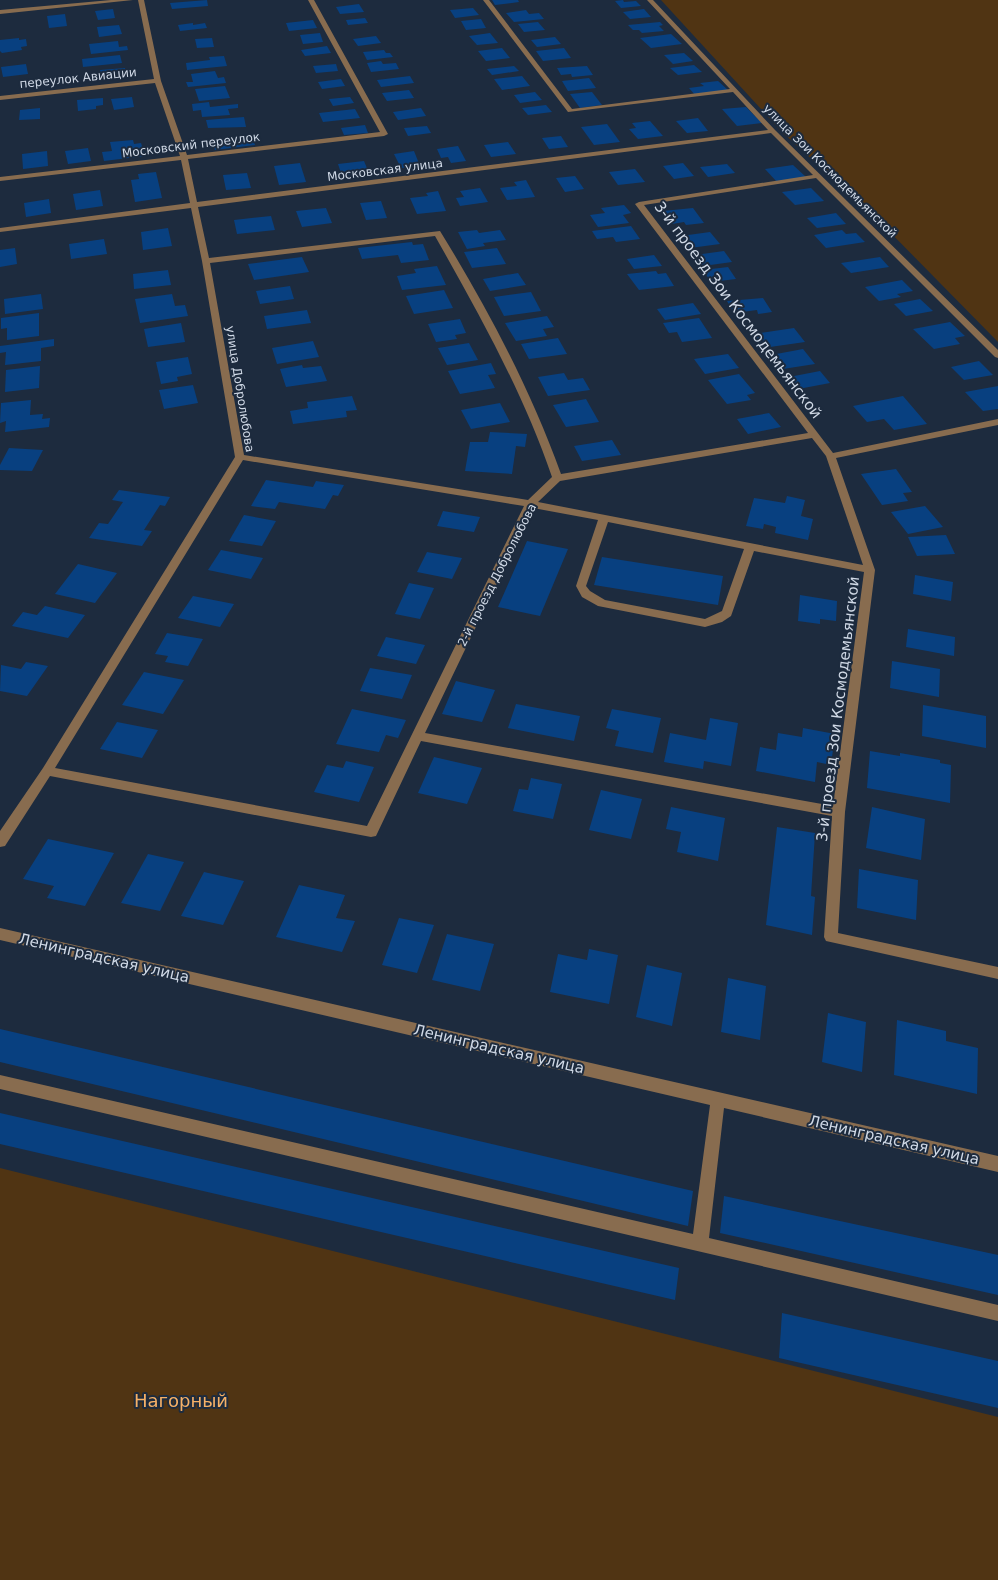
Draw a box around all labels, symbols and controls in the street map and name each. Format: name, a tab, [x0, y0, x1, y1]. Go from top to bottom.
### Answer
street label: переулок Авиации	[19, 65, 137, 91]
street label: улица Зои Космодемьянской	[760, 101, 900, 241]
street label: Московский переулок	[121, 130, 261, 160]
street label: Московская улица	[326, 156, 444, 184]
street label: 3-й проезд Зои Космодемьянской	[650, 198, 826, 422]
street label: улица Добролюбова	[223, 325, 257, 453]
street label: 2-й проезд Добролюбова	[455, 501, 539, 649]
street label: 3-й проезд Зои Космодемьянской	[813, 575, 863, 843]
street label: Ленинградская улица	[17, 930, 191, 986]
street label: Ленинградская улица	[412, 1021, 586, 1077]
street label: Ленинградская улица	[807, 1112, 981, 1168]
park label: Нагорный	[134, 1390, 228, 1411]

